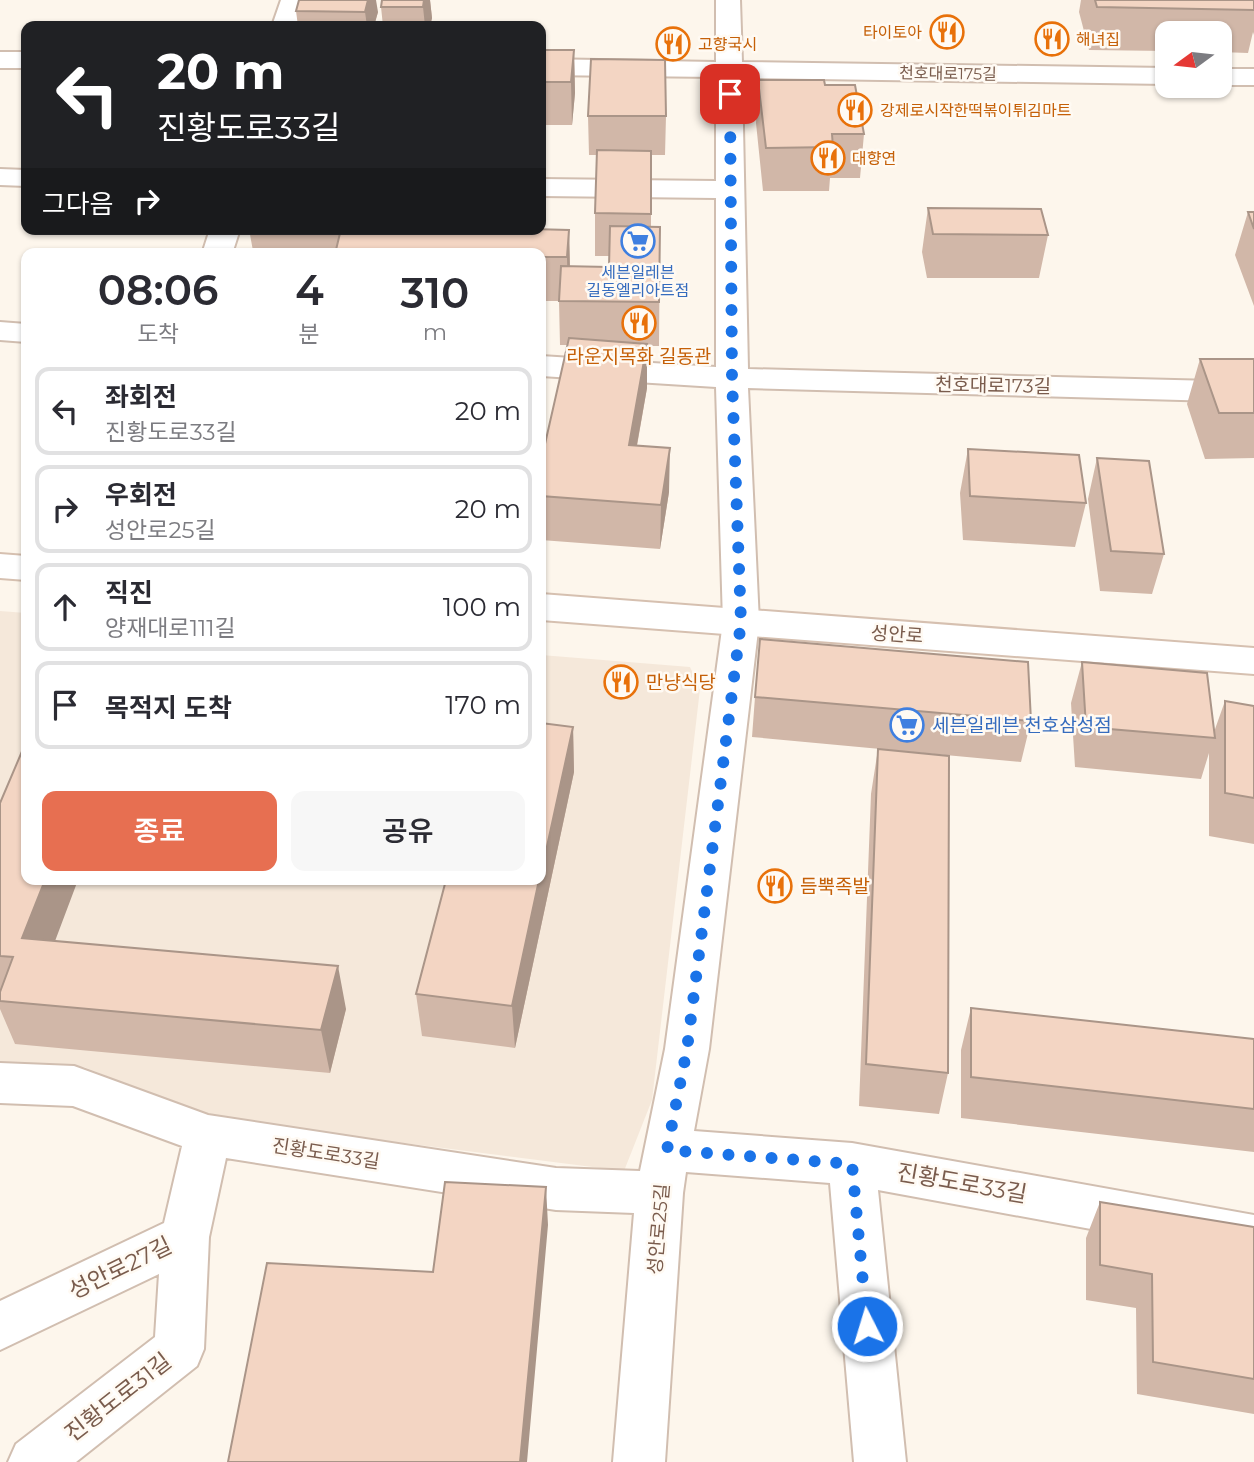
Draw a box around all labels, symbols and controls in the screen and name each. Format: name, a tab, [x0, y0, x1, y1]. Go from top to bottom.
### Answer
restaurant icon: 타이토아	[928, 13, 966, 51]
restaurant icon: 해녀집	[1033, 20, 1071, 58]
north arrow	[1155, 21, 1232, 98]
map controls	[1155, 21, 1232, 98]
place label: 타이토아	[863, 23, 922, 42]
restaurant icon: 고향국시	[654, 25, 692, 63]
place label: 해녀집	[1076, 30, 1120, 49]
place label: 고향국시	[698, 35, 757, 54]
text: 20 m	[157, 42, 284, 101]
icon: left	[42, 49, 133, 140]
street label: 천호대로175길	[899, 63, 997, 84]
pin	[700, 64, 760, 124]
icon: arrive	[711, 75, 749, 113]
restaurant icon: 강제로시작한떡볶이튀김마트	[836, 91, 874, 129]
place label: 강제로시작한떡볶이튀김마트	[880, 101, 1071, 120]
text: 진황도로33길	[157, 108, 340, 147]
restaurant icon: 대향연	[809, 139, 847, 177]
place label: 대향연	[852, 149, 896, 168]
icon: right	[128, 182, 166, 220]
text: 그다음	[42, 188, 114, 220]
supermarket icon: 세븐일레븐 길동엘리아트점	[619, 222, 657, 260]
place label: 세븐일레븐 길동엘리아트점	[586, 263, 690, 300]
text: 08:06	[98, 264, 218, 316]
text: 4	[295, 264, 324, 316]
text: 310	[400, 267, 469, 319]
restaurant icon: 라운지목화 길동관	[620, 304, 658, 342]
text: m	[423, 318, 447, 346]
text: 도착	[137, 320, 179, 348]
text: 분	[299, 320, 320, 348]
place label: 라운지목화 길동관	[567, 345, 711, 368]
street label: 천호대로173길	[935, 373, 1051, 398]
text: 좌회전	[105, 381, 177, 413]
icon: left	[46, 392, 84, 430]
text: 20 m	[455, 395, 521, 427]
text: 진황도로33길	[105, 418, 237, 446]
text: 우회전	[105, 479, 177, 511]
icon: right	[46, 490, 84, 528]
text: 20 m	[455, 493, 521, 525]
text: 성안로25길	[105, 516, 216, 544]
text: 직진	[105, 577, 153, 609]
icon: ahead	[46, 588, 84, 626]
text: 100 m	[443, 591, 521, 623]
text: 양재대로111길	[105, 614, 236, 642]
street label: 성안로	[870, 621, 924, 648]
restaurant icon: 만냥식당	[602, 663, 640, 701]
place label: 만냥식당	[646, 671, 716, 694]
icon: arrive	[46, 686, 84, 724]
text: 170 m	[445, 689, 521, 721]
text: 목적지 도착	[105, 692, 232, 724]
supermarket icon: 세븐일레븐 천호삼성점	[888, 706, 926, 744]
place label: 세븐일레븐 천호삼성점	[932, 714, 1112, 737]
button: 종료	[42, 791, 277, 871]
button: 공유	[291, 791, 525, 871]
restaurant icon: 듬뿍족발	[756, 867, 794, 905]
place label: 듬뿍족발	[800, 875, 870, 898]
street label: 진황도로33길	[270, 1134, 381, 1173]
street label: 진황도로33길	[895, 1158, 1029, 1208]
street label: 성안로25길	[643, 1182, 674, 1276]
street label: 성안로27길	[64, 1231, 176, 1305]
position arrow	[830, 1289, 904, 1363]
street label: 진황도로31길	[59, 1347, 177, 1447]

